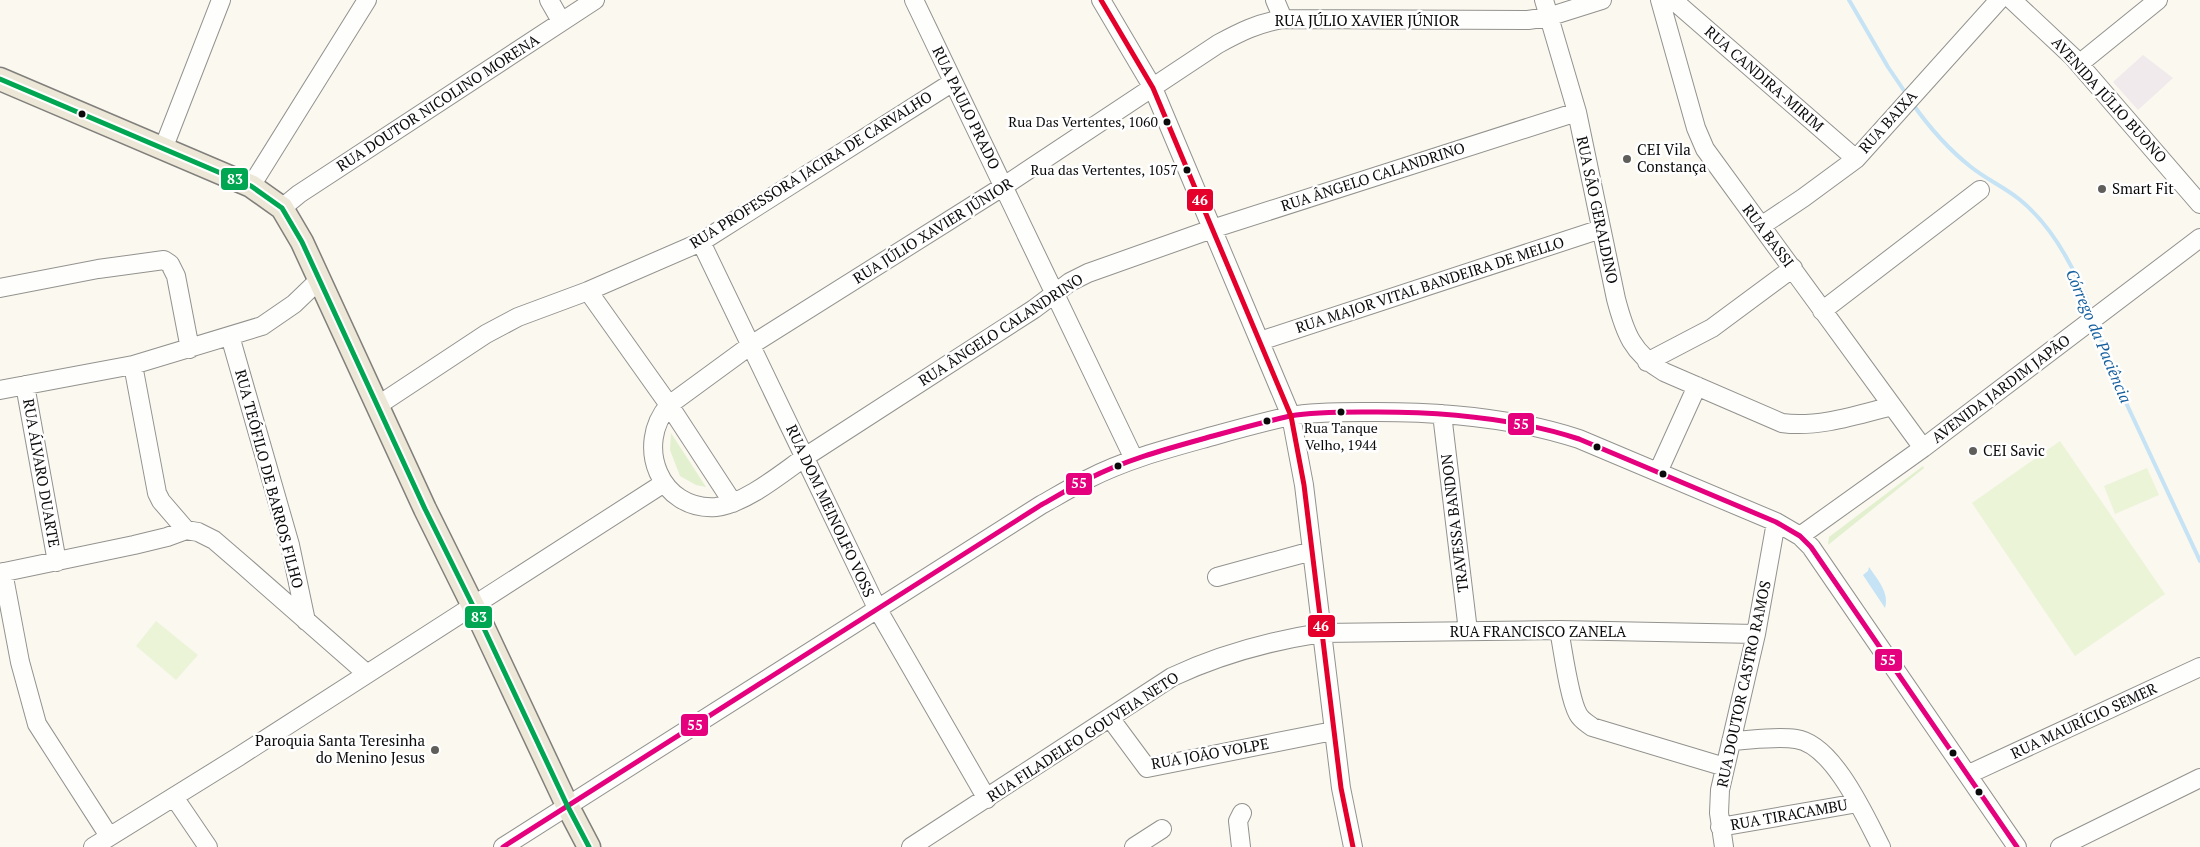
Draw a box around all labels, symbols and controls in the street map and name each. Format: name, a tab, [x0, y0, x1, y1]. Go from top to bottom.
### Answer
street label: RUA JÚLIO XAVIER JÚNIOR	[1275, 10, 1460, 30]
street label: RUA CANDIRA-MIRIM	[1701, 21, 1828, 135]
street label: RUA DOUTOR NICOLINO MORENA	[332, 29, 543, 175]
street label: AVENIDA JÚLIO BUONO	[2048, 32, 2172, 167]
street label: RUA PAULO PRADO	[928, 43, 1005, 172]
street label: RUA BAIXA	[1854, 85, 1921, 157]
street label: RUA PROFESSORA JACIRA DE CARVALHO	[685, 86, 936, 252]
unlabelled marker	[77, 109, 87, 119]
place label: Rua Das Vertentes, 1060	[1008, 112, 1158, 131]
marker: Rua Das Vertentes, 1060	[1162, 117, 1172, 127]
street label: RUA SÃO GERALDINO	[1573, 134, 1623, 285]
street label: RUA ÂNGELO CALANDRINO	[1278, 137, 1467, 215]
place label: CEI Vila Constança	[1637, 139, 1707, 176]
marker: CEI Vila Constança	[1621, 153, 1633, 165]
place label: Rua das Vertentes, 1057	[1030, 160, 1178, 179]
marker: Rua das Vertentes, 1057	[1182, 165, 1192, 175]
line badge: 83	[220, 167, 249, 191]
text: 83	[227, 169, 243, 188]
street label: RUA JÚLIO XAVIER JÚNIOR	[849, 173, 1016, 288]
place label: Smart Fit	[2112, 178, 2174, 198]
marker: Smart Fit	[2096, 183, 2108, 195]
line badge: 46	[1186, 188, 1214, 212]
text: 46	[1192, 190, 1208, 209]
street label: RUA BASSI	[1739, 200, 1799, 271]
street label: RUA MAJOR VITAL BANDEIRA DE MELLO	[1293, 231, 1567, 337]
water label: Córrego da Paciência	[2061, 266, 2137, 406]
street label: RUA ÂNGELO CALANDRINO	[914, 268, 1087, 390]
street label: AVENIDA JARDIM JAPÃO	[1927, 329, 2074, 447]
street label: RUA TEÓFILO DE BARROS FILHO	[231, 367, 309, 590]
street label: RUA ÁLVARO DUARTE	[19, 397, 65, 549]
marker: Rua Tanque Velho, 1944	[1336, 407, 1346, 417]
line badge: 55	[1507, 412, 1535, 436]
text: 55	[1513, 414, 1529, 433]
unlabelled marker	[1262, 416, 1272, 426]
place label: Rua Tanque Velho, 1944	[1304, 418, 1378, 454]
street label: RUA DOM MEINOLFO VOSS	[782, 421, 880, 600]
place label: CEI Savic	[1983, 440, 2045, 460]
unlabelled marker	[1592, 442, 1602, 452]
marker: CEI Savic	[1967, 445, 1979, 457]
street label: TRAVESSA BANDON	[1436, 453, 1472, 594]
unlabelled marker	[1113, 461, 1123, 471]
unlabelled marker	[1658, 469, 1668, 479]
line badge: 55	[1065, 472, 1093, 496]
text: 55	[1071, 473, 1087, 492]
street label: RUA DOUTOR CASTRO RAMOS	[1711, 579, 1775, 789]
line badge: 83	[464, 605, 493, 629]
text: 83	[471, 607, 487, 626]
line badge: 46	[1307, 614, 1336, 638]
text: 46	[1313, 616, 1329, 635]
street label: RUA FRANCISCO ZANELA	[1450, 621, 1627, 641]
line badge: 55	[1874, 648, 1903, 672]
text: 55	[1880, 650, 1896, 669]
street label: RUA FILADELFO GOUVEIA NETO	[983, 667, 1182, 806]
street label: RUA MAURÍCIO SEMER	[2007, 677, 2160, 763]
line badge: 55	[680, 713, 709, 737]
text: 55	[687, 715, 703, 734]
place label: Paroquia Santa Teresinha do Menino Jesus	[255, 730, 425, 767]
street label: RUA JOÃO VOLPE	[1149, 733, 1270, 773]
marker: Paroquia Santa Teresinha do Menino Jesus	[429, 744, 441, 756]
unlabelled marker	[1948, 748, 1958, 758]
unlabelled marker	[1974, 787, 1984, 797]
street label: RUA TIRACAMBU	[1729, 794, 1849, 834]

